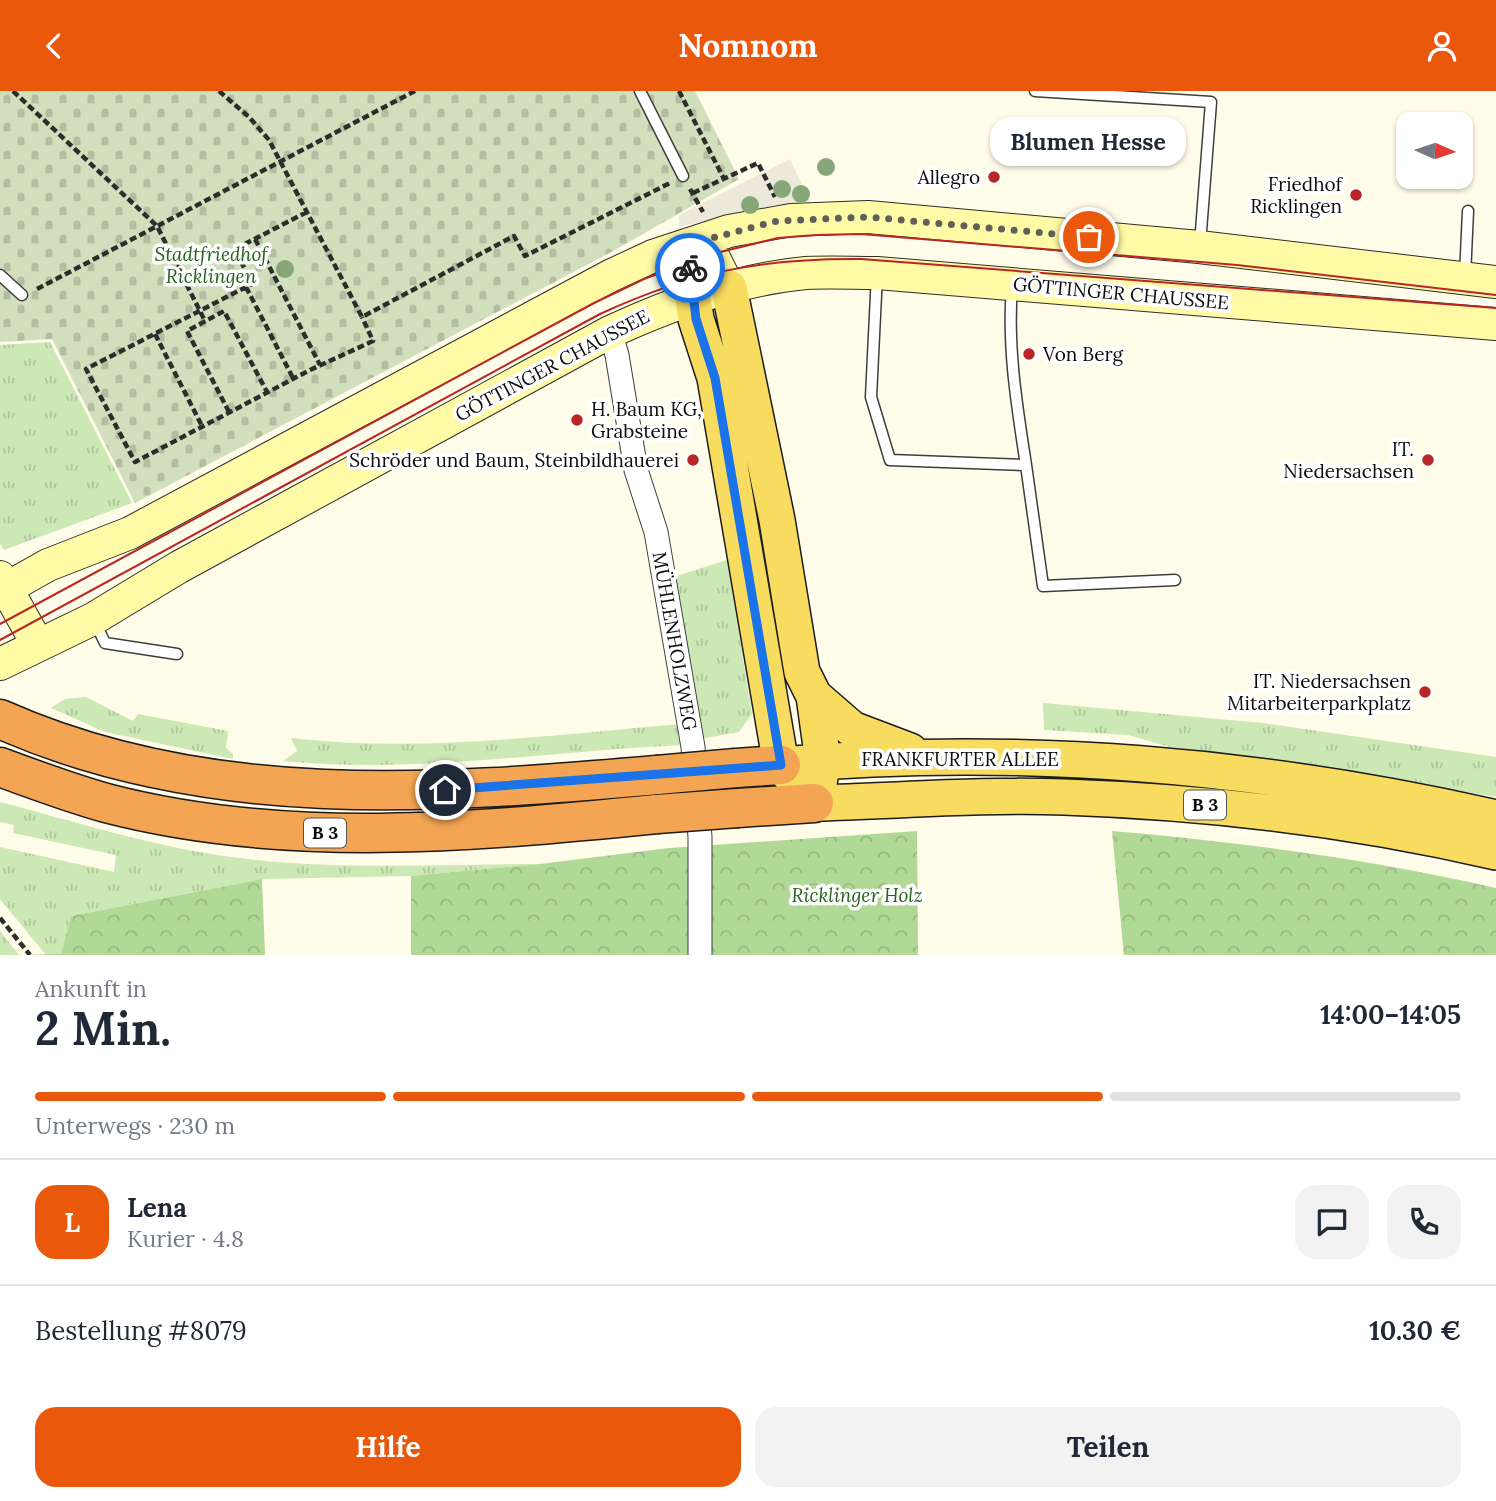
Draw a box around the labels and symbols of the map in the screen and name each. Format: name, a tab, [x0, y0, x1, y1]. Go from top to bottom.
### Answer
north arrow	[1396, 112, 1474, 189]
callout: Blumen Hesse	[991, 118, 1187, 167]
place label: Allegro	[917, 165, 980, 189]
marker: Allegro	[986, 169, 1002, 185]
place label: Friedhof Ricklingen	[1250, 172, 1344, 218]
marker: Friedhof Ricklingen	[1348, 187, 1364, 203]
pin	[1059, 207, 1119, 267]
courier	[655, 233, 725, 303]
park label: Stadtfriedhof Ricklingen	[154, 242, 269, 288]
street label: GÖTTINGER CHAUSSEE	[1012, 272, 1230, 314]
street label: GÖTTINGER CHAUSSEE	[451, 304, 653, 426]
place label: Von Berg	[1042, 342, 1124, 366]
marker: Von Berg	[1021, 346, 1037, 362]
place label: H. Baum KG, Grabsteine	[591, 397, 702, 443]
marker: H. Baum KG, Grabsteine	[569, 412, 585, 428]
place label: IT. Niedersachsen	[1283, 437, 1414, 483]
place label: Schröder und Baum, Steinbildhauerei	[349, 448, 679, 472]
marker: Schröder und Baum, Steinbildhauerei	[685, 452, 701, 468]
marker: IT. Niedersachsen	[1420, 452, 1436, 468]
street label: MÜHLENHOLZWEG	[647, 550, 703, 733]
place label: IT. Niedersachsen Mitarbeiterparkplatz	[1227, 669, 1411, 715]
marker: IT. Niedersachsen Mitarbeiterparkplatz	[1417, 684, 1433, 700]
street label: FRANKFURTER ALLEE	[861, 747, 1059, 771]
pin	[415, 760, 475, 820]
road number: B 3	[1184, 791, 1226, 819]
road number: B 3	[304, 819, 346, 847]
park label: Ricklinger Holz	[791, 883, 923, 907]

